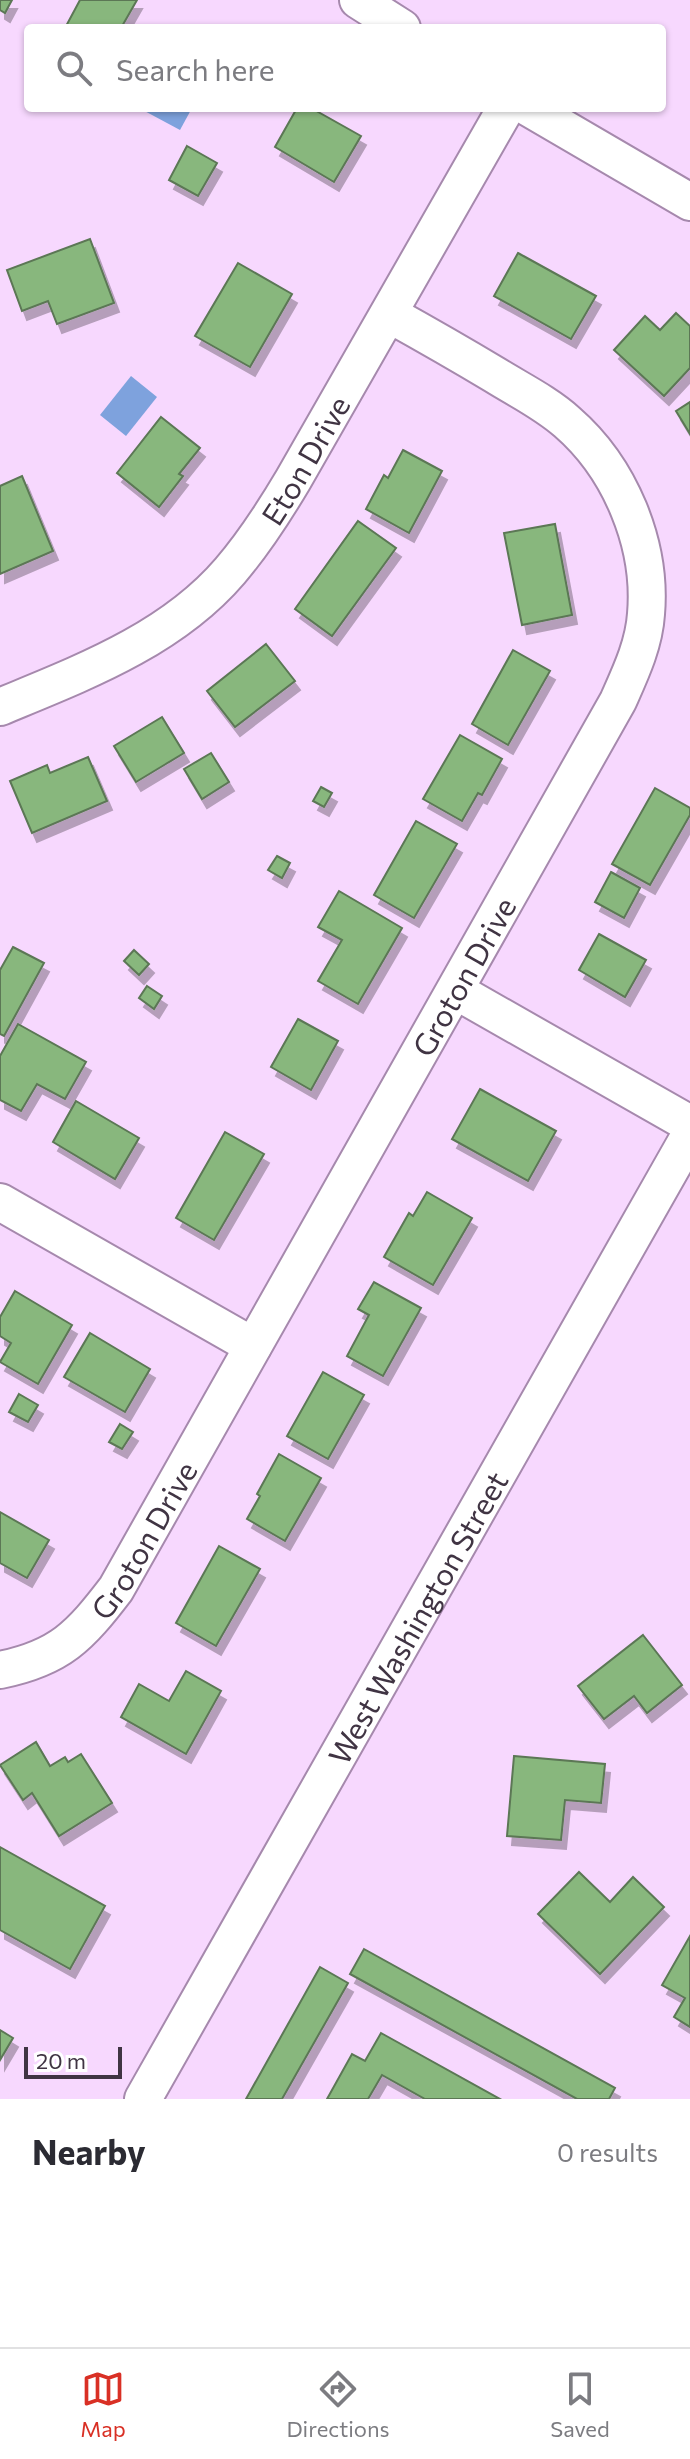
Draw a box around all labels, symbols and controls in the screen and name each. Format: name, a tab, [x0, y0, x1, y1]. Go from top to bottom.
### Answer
search box	[24, 24, 666, 112]
icon: search	[52, 46, 96, 90]
text: Search here	[116, 50, 275, 87]
street label: Eton Drive	[252, 388, 356, 531]
street label: Groton Drive	[403, 890, 522, 1062]
street label: Groton Drive	[82, 1454, 203, 1626]
street label: West Washington Street	[319, 1464, 514, 1770]
scale bar	[24, 2043, 122, 2079]
text: 20 m	[36, 2047, 86, 2074]
text: Nearby	[32, 2130, 146, 2172]
text: 0 results	[557, 2136, 658, 2167]
tab: Map	[80, 2367, 126, 2442]
tab: Directions	[286, 2367, 390, 2442]
tab: Saved	[550, 2367, 610, 2442]

